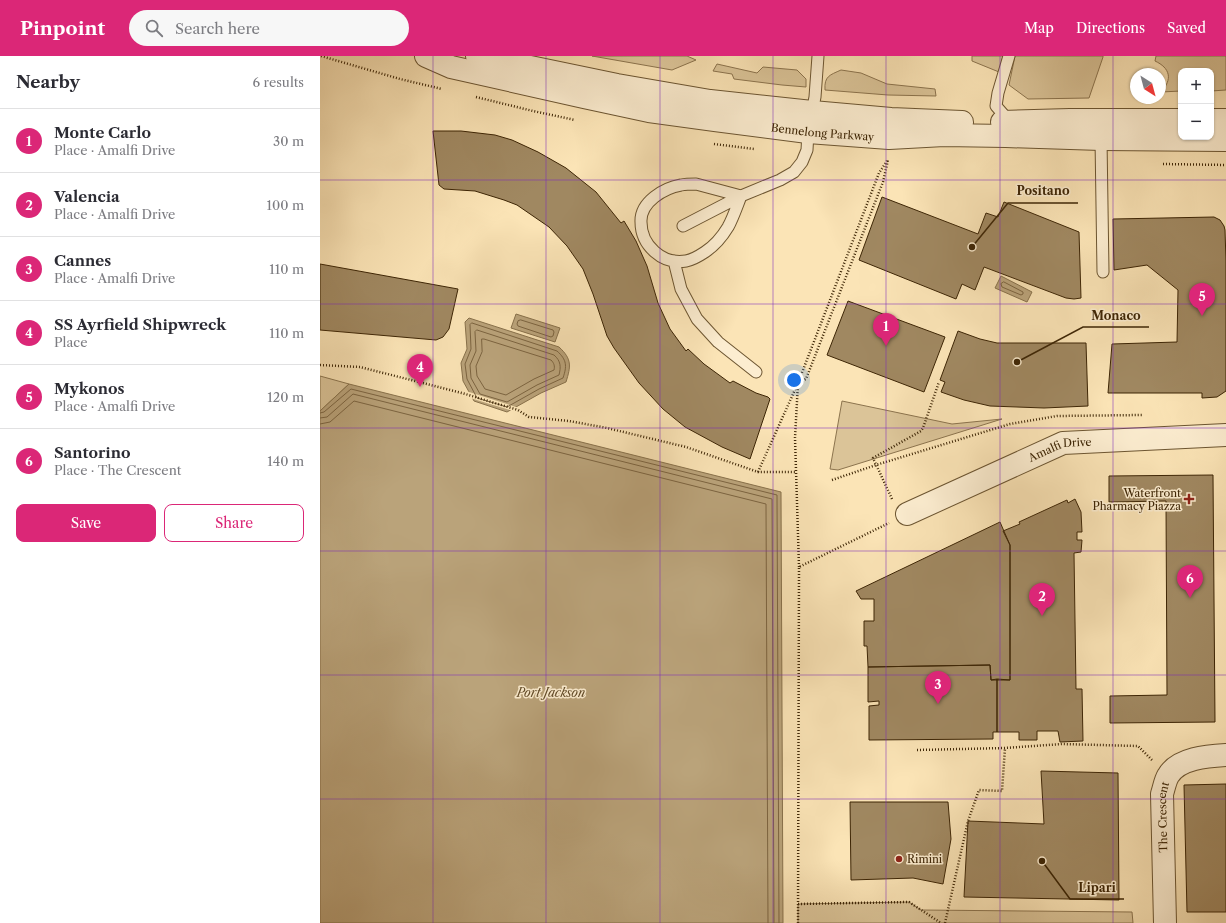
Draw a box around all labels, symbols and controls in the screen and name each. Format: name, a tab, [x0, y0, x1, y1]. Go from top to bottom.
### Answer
search box	[129, 10, 409, 46]
text: Pinpoint	[20, 17, 105, 40]
icon: search	[143, 17, 165, 39]
text: Search here	[175, 19, 260, 38]
text: Map	[1024, 19, 1054, 37]
text: Directions	[1076, 19, 1145, 37]
text: Saved	[1167, 19, 1206, 37]
north arrow	[1130, 68, 1166, 104]
map controls	[1178, 68, 1214, 140]
button: +	[1178, 68, 1214, 104]
text: Nearby	[16, 72, 80, 92]
text: 6 results	[253, 74, 304, 90]
button: −	[1178, 104, 1214, 140]
street label: Bennelong Parkway	[770, 120, 875, 144]
text: Monte Carlo	[54, 123, 151, 142]
text: 1	[26, 133, 32, 149]
text: 30 m	[273, 133, 304, 149]
text: Place · Amalfi Drive	[54, 142, 175, 158]
callout: Positano	[1008, 179, 1078, 203]
text: Positano	[1016, 183, 1070, 198]
text: Valencia	[54, 187, 120, 206]
text: 2	[25, 197, 33, 213]
text: 100 m	[266, 197, 304, 213]
text: Place · Amalfi Drive	[54, 206, 175, 222]
text: Cannes	[54, 251, 111, 270]
text: 3	[25, 261, 33, 277]
text: 110 m	[269, 261, 304, 277]
text: Place · Amalfi Drive	[54, 270, 175, 286]
pin: 5	[1189, 283, 1215, 316]
callout: Monaco	[1083, 303, 1149, 327]
text: Monaco	[1091, 308, 1141, 323]
pin: 1	[873, 313, 899, 346]
text: SS Ayrfield Shipwreck	[54, 315, 226, 334]
text: 4	[25, 325, 33, 341]
text: 110 m	[269, 325, 304, 341]
text: Place	[54, 334, 87, 350]
pin: 4	[407, 354, 433, 387]
your location	[784, 370, 804, 390]
text: Mykonos	[54, 379, 125, 398]
text: 5	[25, 389, 33, 405]
text: 120 m	[267, 389, 304, 405]
text: Place · Amalfi Drive	[54, 398, 175, 414]
street label: Amalfi Drive	[1025, 435, 1092, 465]
text: Santorino	[54, 443, 131, 462]
text: 6	[25, 453, 33, 469]
text: 140 m	[267, 453, 304, 469]
text: Place · The Crescent	[54, 462, 181, 478]
place label: Waterfront Pharmacy Piazza	[1092, 486, 1181, 513]
marker: Waterfront Pharmacy Piazza	[1184, 494, 1194, 504]
button: Save	[16, 504, 156, 542]
button: Share	[164, 504, 304, 542]
pin: 6	[1177, 565, 1203, 598]
pin: 2	[1029, 583, 1055, 616]
pin: 3	[925, 671, 951, 704]
water label: Port Jackson	[516, 685, 585, 700]
street label: The Crescent	[1155, 780, 1172, 853]
place label: Rimini	[907, 852, 943, 866]
marker: Rimini	[894, 854, 904, 864]
callout: Lipari	[1070, 875, 1124, 899]
text: Lipari	[1078, 880, 1117, 895]

